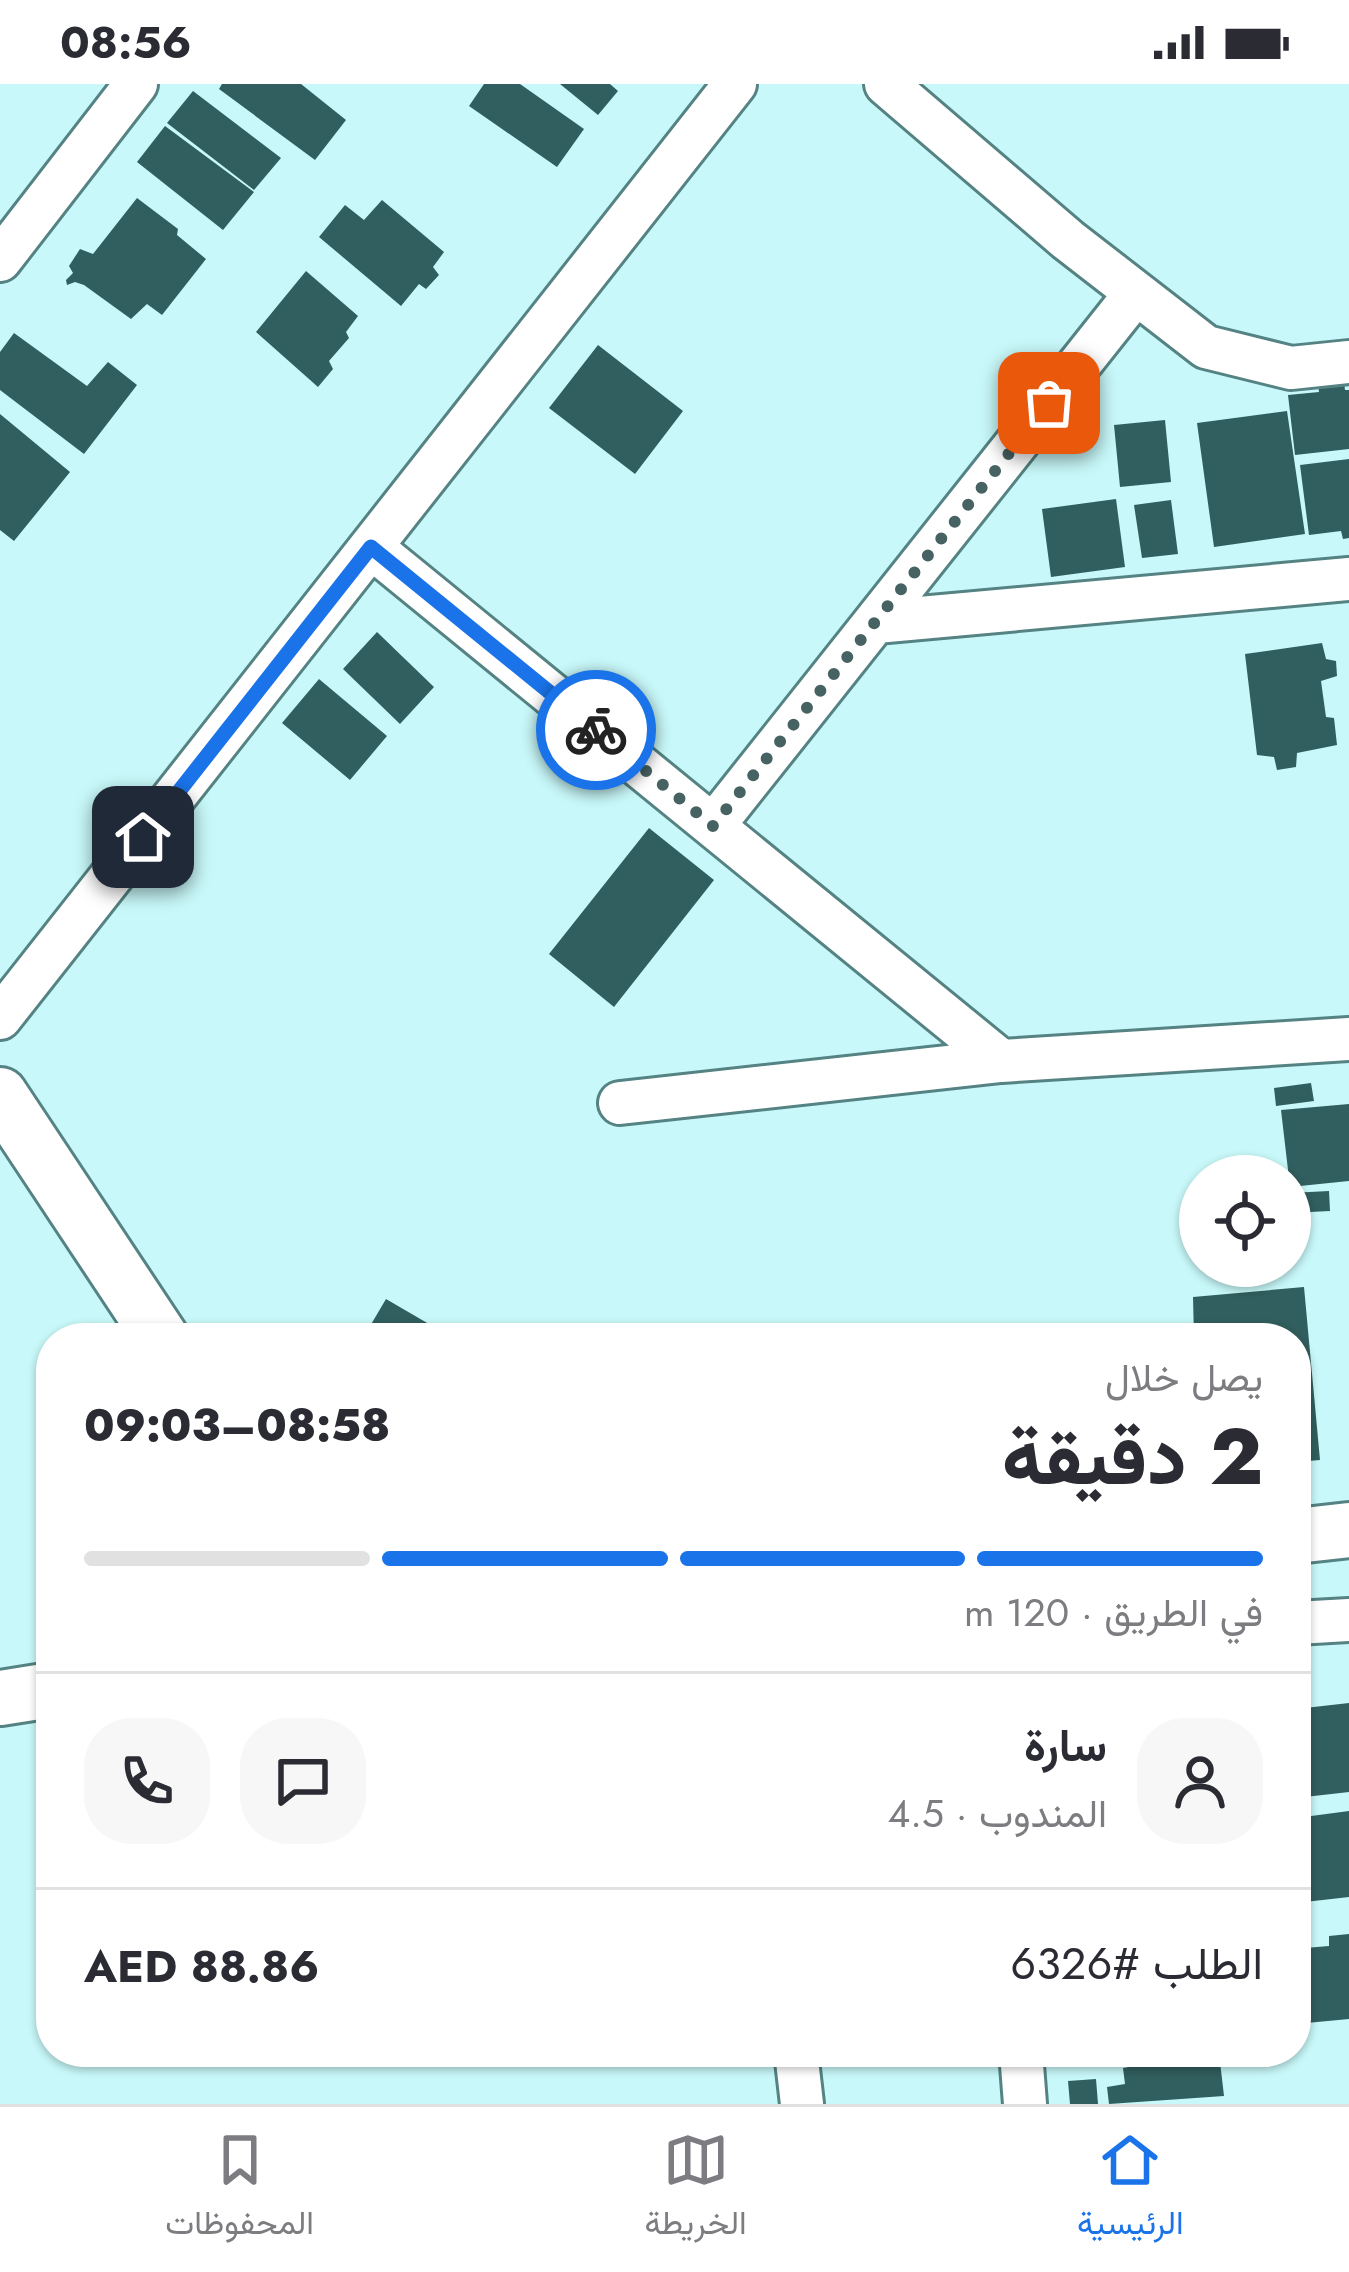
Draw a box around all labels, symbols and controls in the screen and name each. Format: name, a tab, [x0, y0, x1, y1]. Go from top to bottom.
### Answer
text: 08:56	[60, 10, 192, 75]
pin	[998, 352, 1100, 454]
icon: bag	[1016, 370, 1082, 436]
courier	[536, 670, 656, 790]
icon: bike	[563, 697, 629, 763]
pin	[92, 786, 194, 888]
icon: home	[110, 804, 176, 870]
map controls	[1179, 1155, 1311, 1287]
button: locate	[1179, 1155, 1311, 1287]
text: يصل خلال	[1105, 1349, 1263, 1406]
text: 08:58–09:03	[84, 1393, 390, 1458]
text: 2 دقيقة	[1002, 1401, 1263, 1513]
text: في الطريق · 120 m	[964, 1584, 1263, 1641]
text: سارة	[1024, 1713, 1107, 1778]
button: phone	[84, 1718, 210, 1844]
button: chat	[240, 1718, 366, 1844]
button: person	[1137, 1718, 1263, 1844]
text: المندوب · 4.5	[888, 1785, 1107, 1842]
text: الطلب #6326	[1010, 1931, 1263, 1996]
text: AED 88.86	[84, 1934, 319, 1999]
tab: المحفوظات	[165, 2127, 314, 2252]
tab: الخريطة	[644, 2127, 747, 2252]
tab: الرئيسية	[1077, 2127, 1184, 2252]

